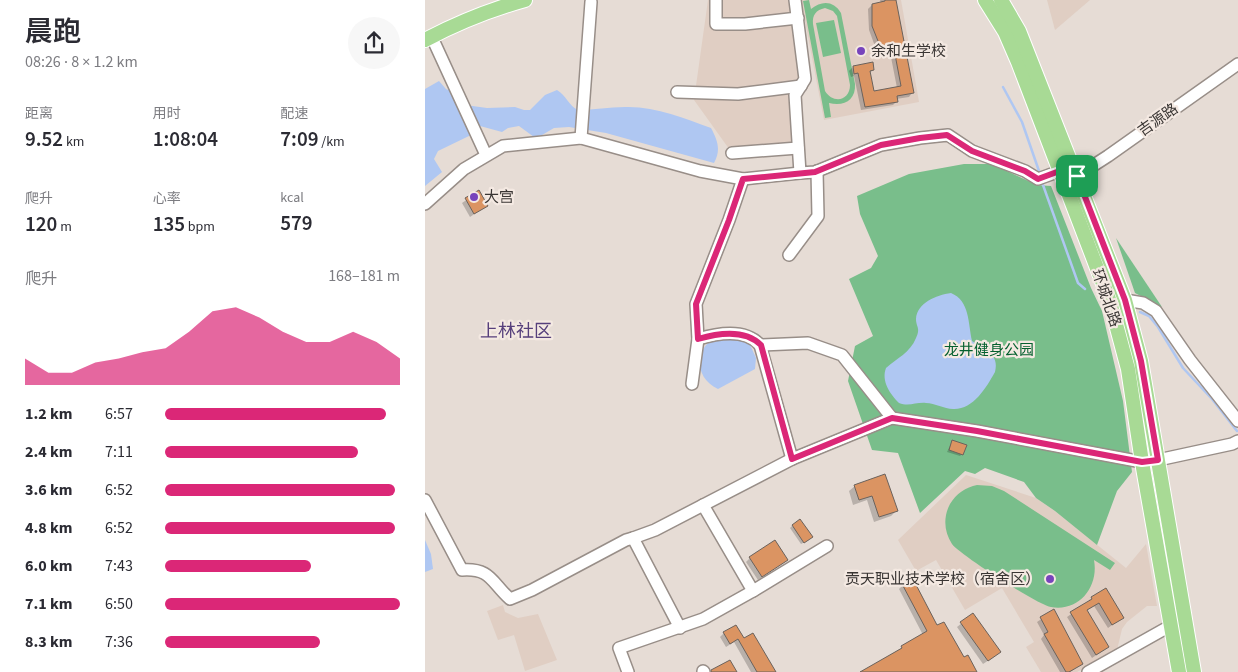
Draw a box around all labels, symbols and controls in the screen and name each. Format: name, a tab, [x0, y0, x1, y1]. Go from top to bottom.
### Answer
text: 晨跑	[25, 12, 81, 52]
button: share	[348, 17, 400, 69]
place label: 余和生学校	[871, 41, 946, 62]
marker: 余和生学校	[855, 45, 867, 57]
text: 08:26 · 8 × 1.2 km	[25, 51, 138, 73]
street label: 吉源路	[1134, 98, 1182, 142]
text: 距离	[25, 104, 53, 124]
text: 用时	[153, 104, 181, 124]
text: 配速	[280, 104, 308, 124]
text: 9.52	[25, 124, 63, 154]
text: 1:08:04	[153, 124, 218, 154]
text: 7:09	[280, 124, 318, 154]
text: km	[63, 132, 84, 152]
text: /km	[318, 132, 345, 152]
pin	[1056, 155, 1098, 197]
icon: arrive	[1063, 162, 1091, 190]
place label: 大宫	[484, 187, 514, 208]
text: kcal	[280, 188, 304, 208]
text: 爬升	[25, 189, 53, 209]
text: 心率	[153, 189, 181, 209]
marker: 大宫	[468, 191, 480, 203]
text: 579	[280, 208, 313, 238]
text: 120	[25, 209, 57, 239]
text: 135	[153, 209, 185, 239]
text: m	[57, 217, 72, 237]
text: bpm	[185, 217, 215, 237]
text: 168–181 m	[328, 265, 400, 287]
street label: 环城北路	[1086, 266, 1126, 330]
text: 爬升	[25, 268, 57, 290]
district label: 上林社区	[480, 319, 552, 344]
park label: 龙井健身公园	[944, 340, 1034, 361]
text: 1.2 km	[25, 403, 72, 425]
text: 6:57	[105, 403, 133, 425]
text: 2.4 km	[25, 441, 72, 463]
text: 7:11	[105, 441, 133, 463]
text: 3.6 km	[25, 479, 72, 501]
text: 6:52	[105, 479, 133, 501]
text: 4.8 km	[25, 517, 72, 539]
text: 6:52	[105, 517, 133, 539]
text: 6.0 km	[25, 555, 72, 577]
text: 7:43	[105, 555, 133, 577]
place label: 贡天职业技术学校（宿舍区）	[845, 569, 1040, 590]
marker: 贡天职业技术学校（宿舍区）	[1044, 573, 1056, 585]
text: 7.1 km	[25, 593, 72, 615]
text: 6:50	[105, 593, 133, 615]
text: 8.3 km	[25, 631, 72, 653]
text: 7:36	[105, 631, 133, 653]

